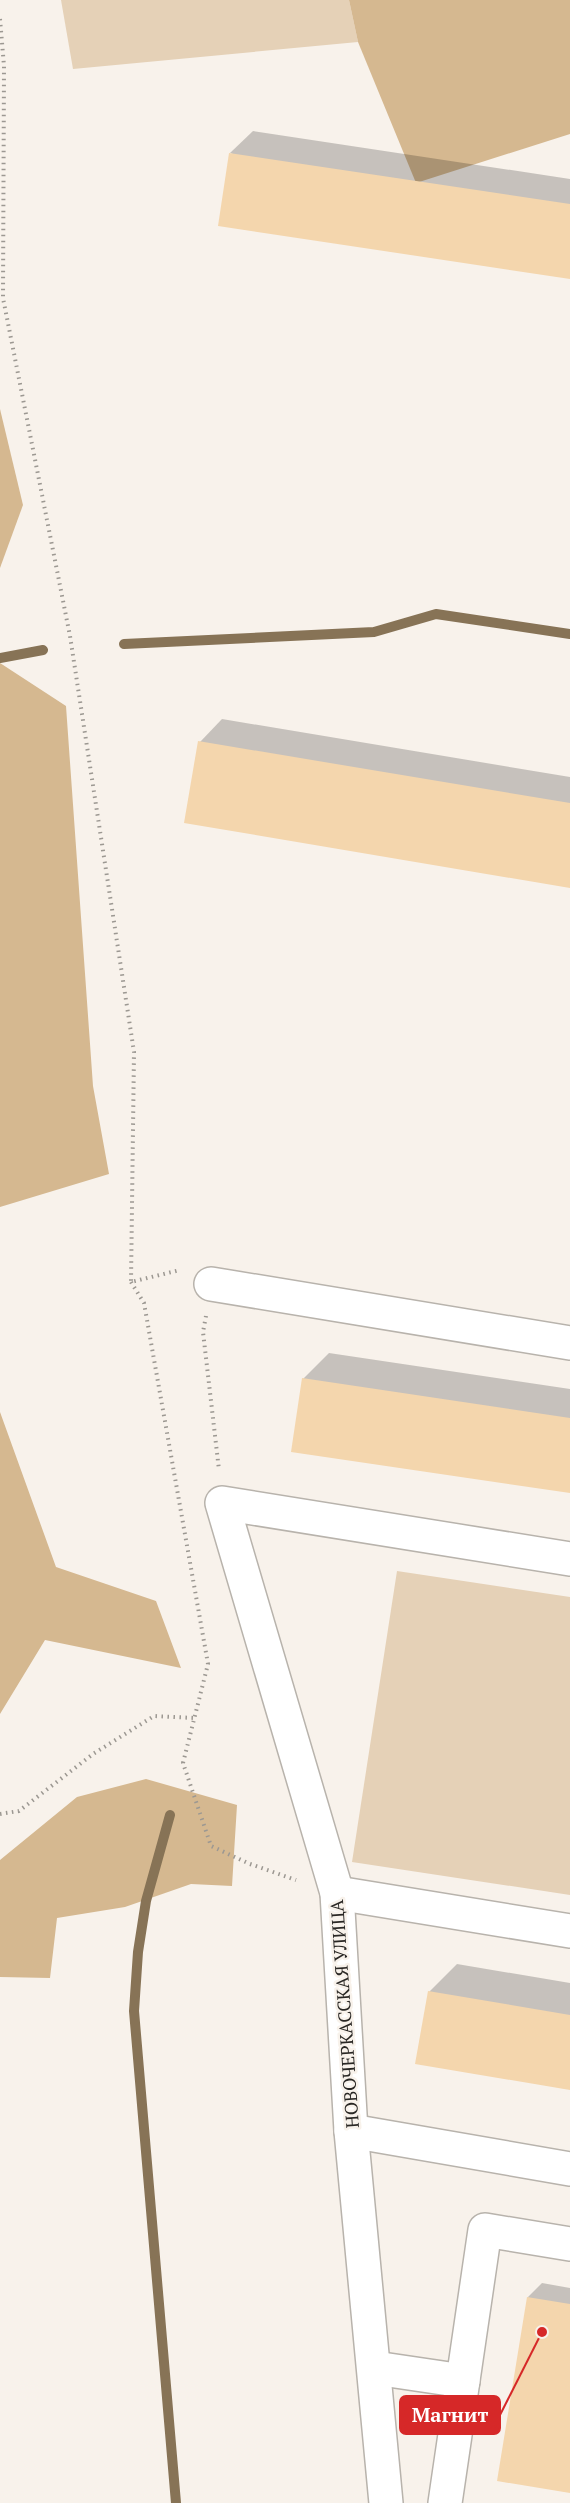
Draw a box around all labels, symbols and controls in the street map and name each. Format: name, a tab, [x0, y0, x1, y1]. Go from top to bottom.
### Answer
street label: НОВОЧЕРКАССКАЯ УЛИЦА	[324, 1898, 364, 2129]
callout: Магнит	[400, 2396, 500, 2434]
text: Магнит	[412, 2401, 488, 2428]

